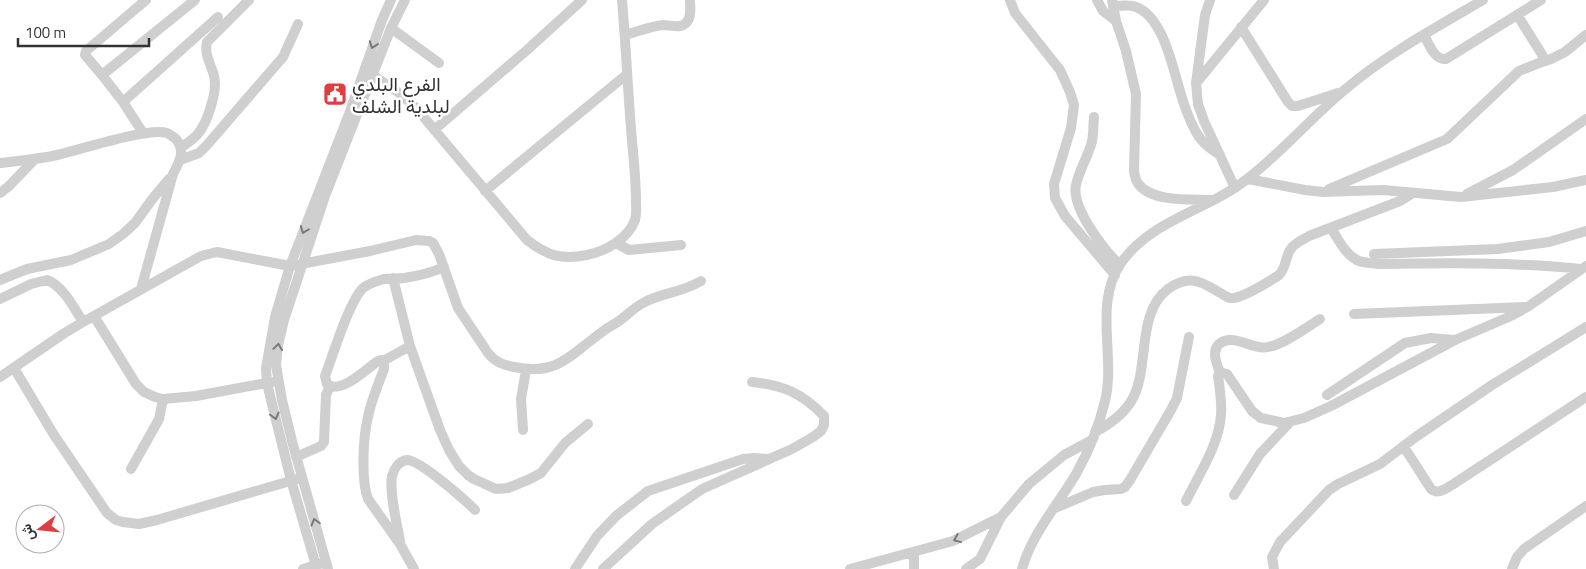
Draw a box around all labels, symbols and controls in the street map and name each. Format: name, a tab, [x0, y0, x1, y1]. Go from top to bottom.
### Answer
scale bar	[18, 15, 149, 47]
text: 100 m	[25, 21, 66, 44]
one-way arrow	[369, 40, 379, 49]
place label: الفرع البلدي لبلدية الشلف	[352, 69, 450, 120]
public building icon: الفرع البلدي لبلدية الشلف	[322, 81, 348, 107]
one-way arrow	[299, 225, 310, 234]
one-way arrow	[273, 343, 283, 351]
one-way arrow	[269, 411, 279, 419]
north arrow	[15, 504, 65, 554]
one-way arrow	[310, 519, 320, 527]
text: ش	[15, 522, 39, 544]
one-way arrow	[953, 533, 962, 543]

